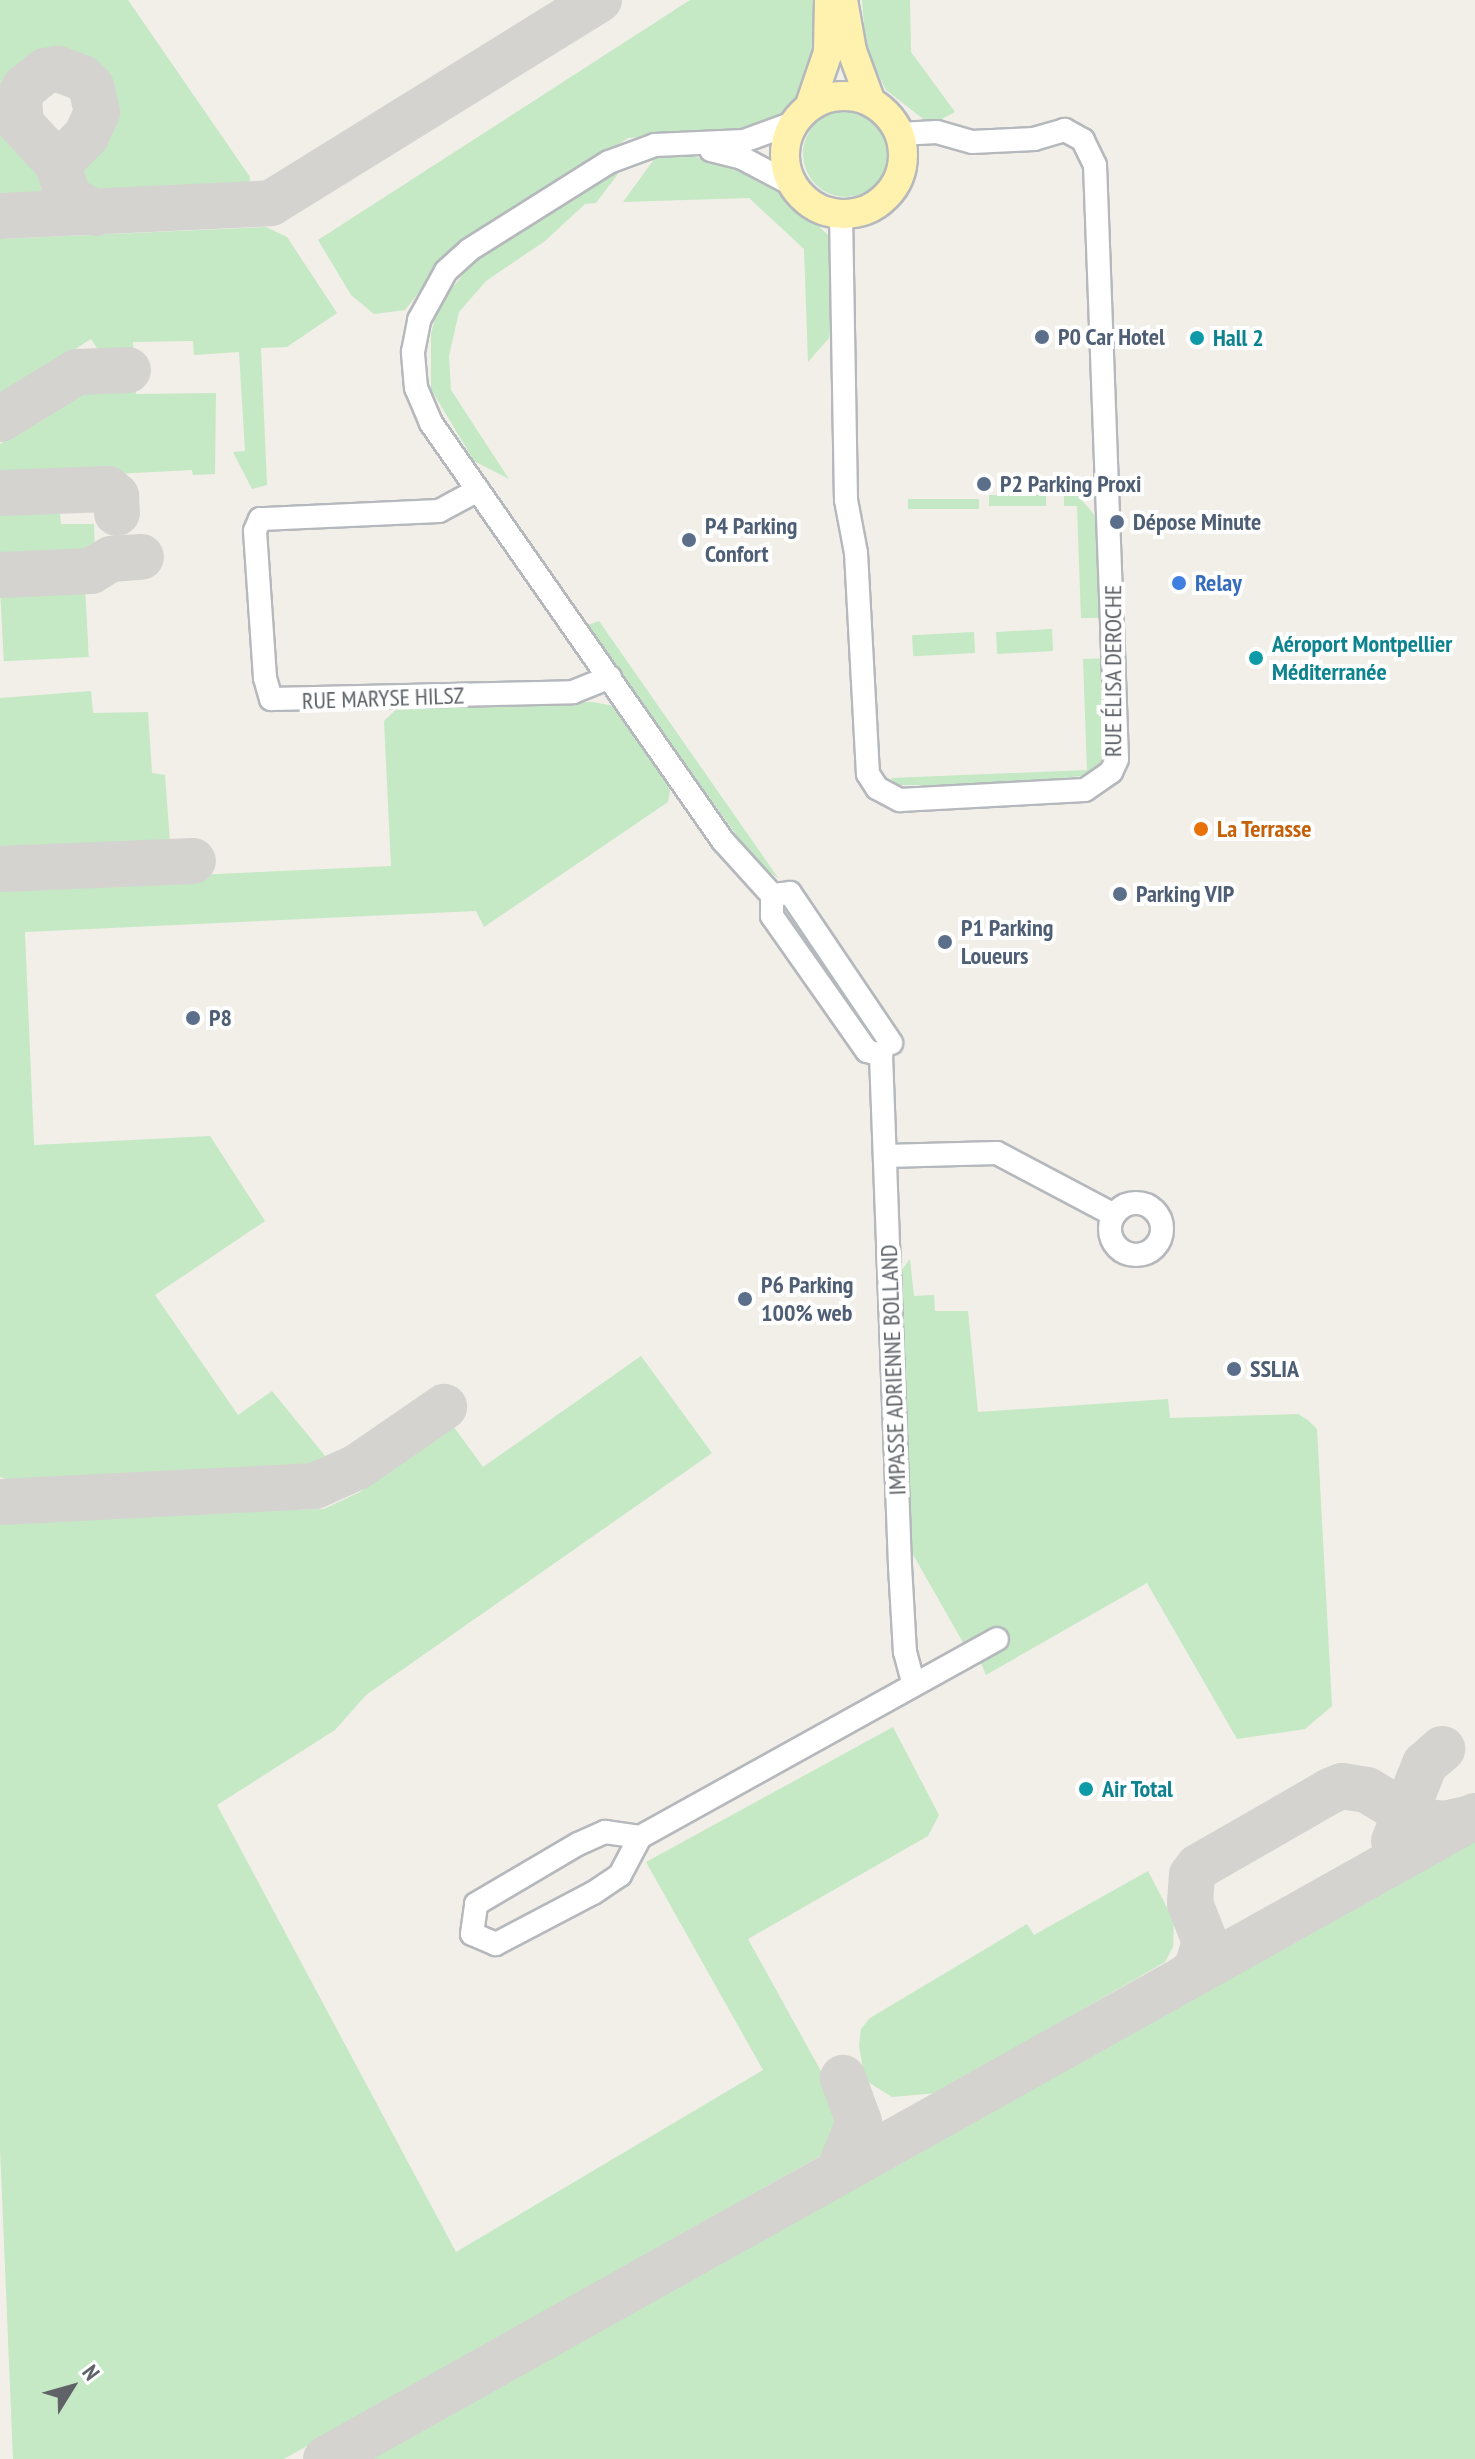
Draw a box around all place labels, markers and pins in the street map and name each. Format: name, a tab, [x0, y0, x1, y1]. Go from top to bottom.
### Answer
place label: P0 Car Hotel	[1058, 323, 1165, 351]
place label: Hall 2	[1213, 324, 1264, 352]
marker: P0 Car Hotel	[1033, 328, 1051, 346]
marker: Hall 2	[1188, 329, 1206, 347]
place label: P2 Parking Proxi	[1000, 470, 1141, 498]
marker: P2 Parking Proxi	[975, 475, 993, 493]
place label: Dépose Minute	[1133, 508, 1261, 536]
place label: P4 Parking Confort	[705, 512, 797, 568]
marker: Dépose Minute	[1108, 513, 1126, 531]
marker: P4 Parking Confort	[680, 531, 698, 549]
place label: Relay	[1195, 569, 1242, 597]
marker: Relay	[1170, 574, 1188, 592]
place label: Aéroport Montpellier Méditerranée	[1272, 630, 1452, 686]
marker: Aéroport Montpellier Méditerranée	[1247, 649, 1265, 667]
place label: La Terrasse	[1217, 815, 1312, 843]
marker: La Terrasse	[1192, 820, 1210, 838]
place label: Parking VIP	[1136, 880, 1235, 908]
marker: Parking VIP	[1111, 885, 1129, 903]
place label: P1 Parking Loueurs	[961, 914, 1053, 970]
marker: P1 Parking Loueurs	[936, 933, 954, 951]
place label: P8	[209, 1004, 232, 1032]
marker: P8	[184, 1009, 202, 1027]
place label: P6 Parking 100% web	[761, 1271, 853, 1327]
marker: P6 Parking 100% web	[736, 1290, 754, 1308]
place label: SSLIA	[1250, 1355, 1299, 1383]
marker: SSLIA	[1225, 1360, 1243, 1378]
place label: Air Total	[1102, 1775, 1174, 1803]
marker: Air Total	[1077, 1780, 1095, 1798]

